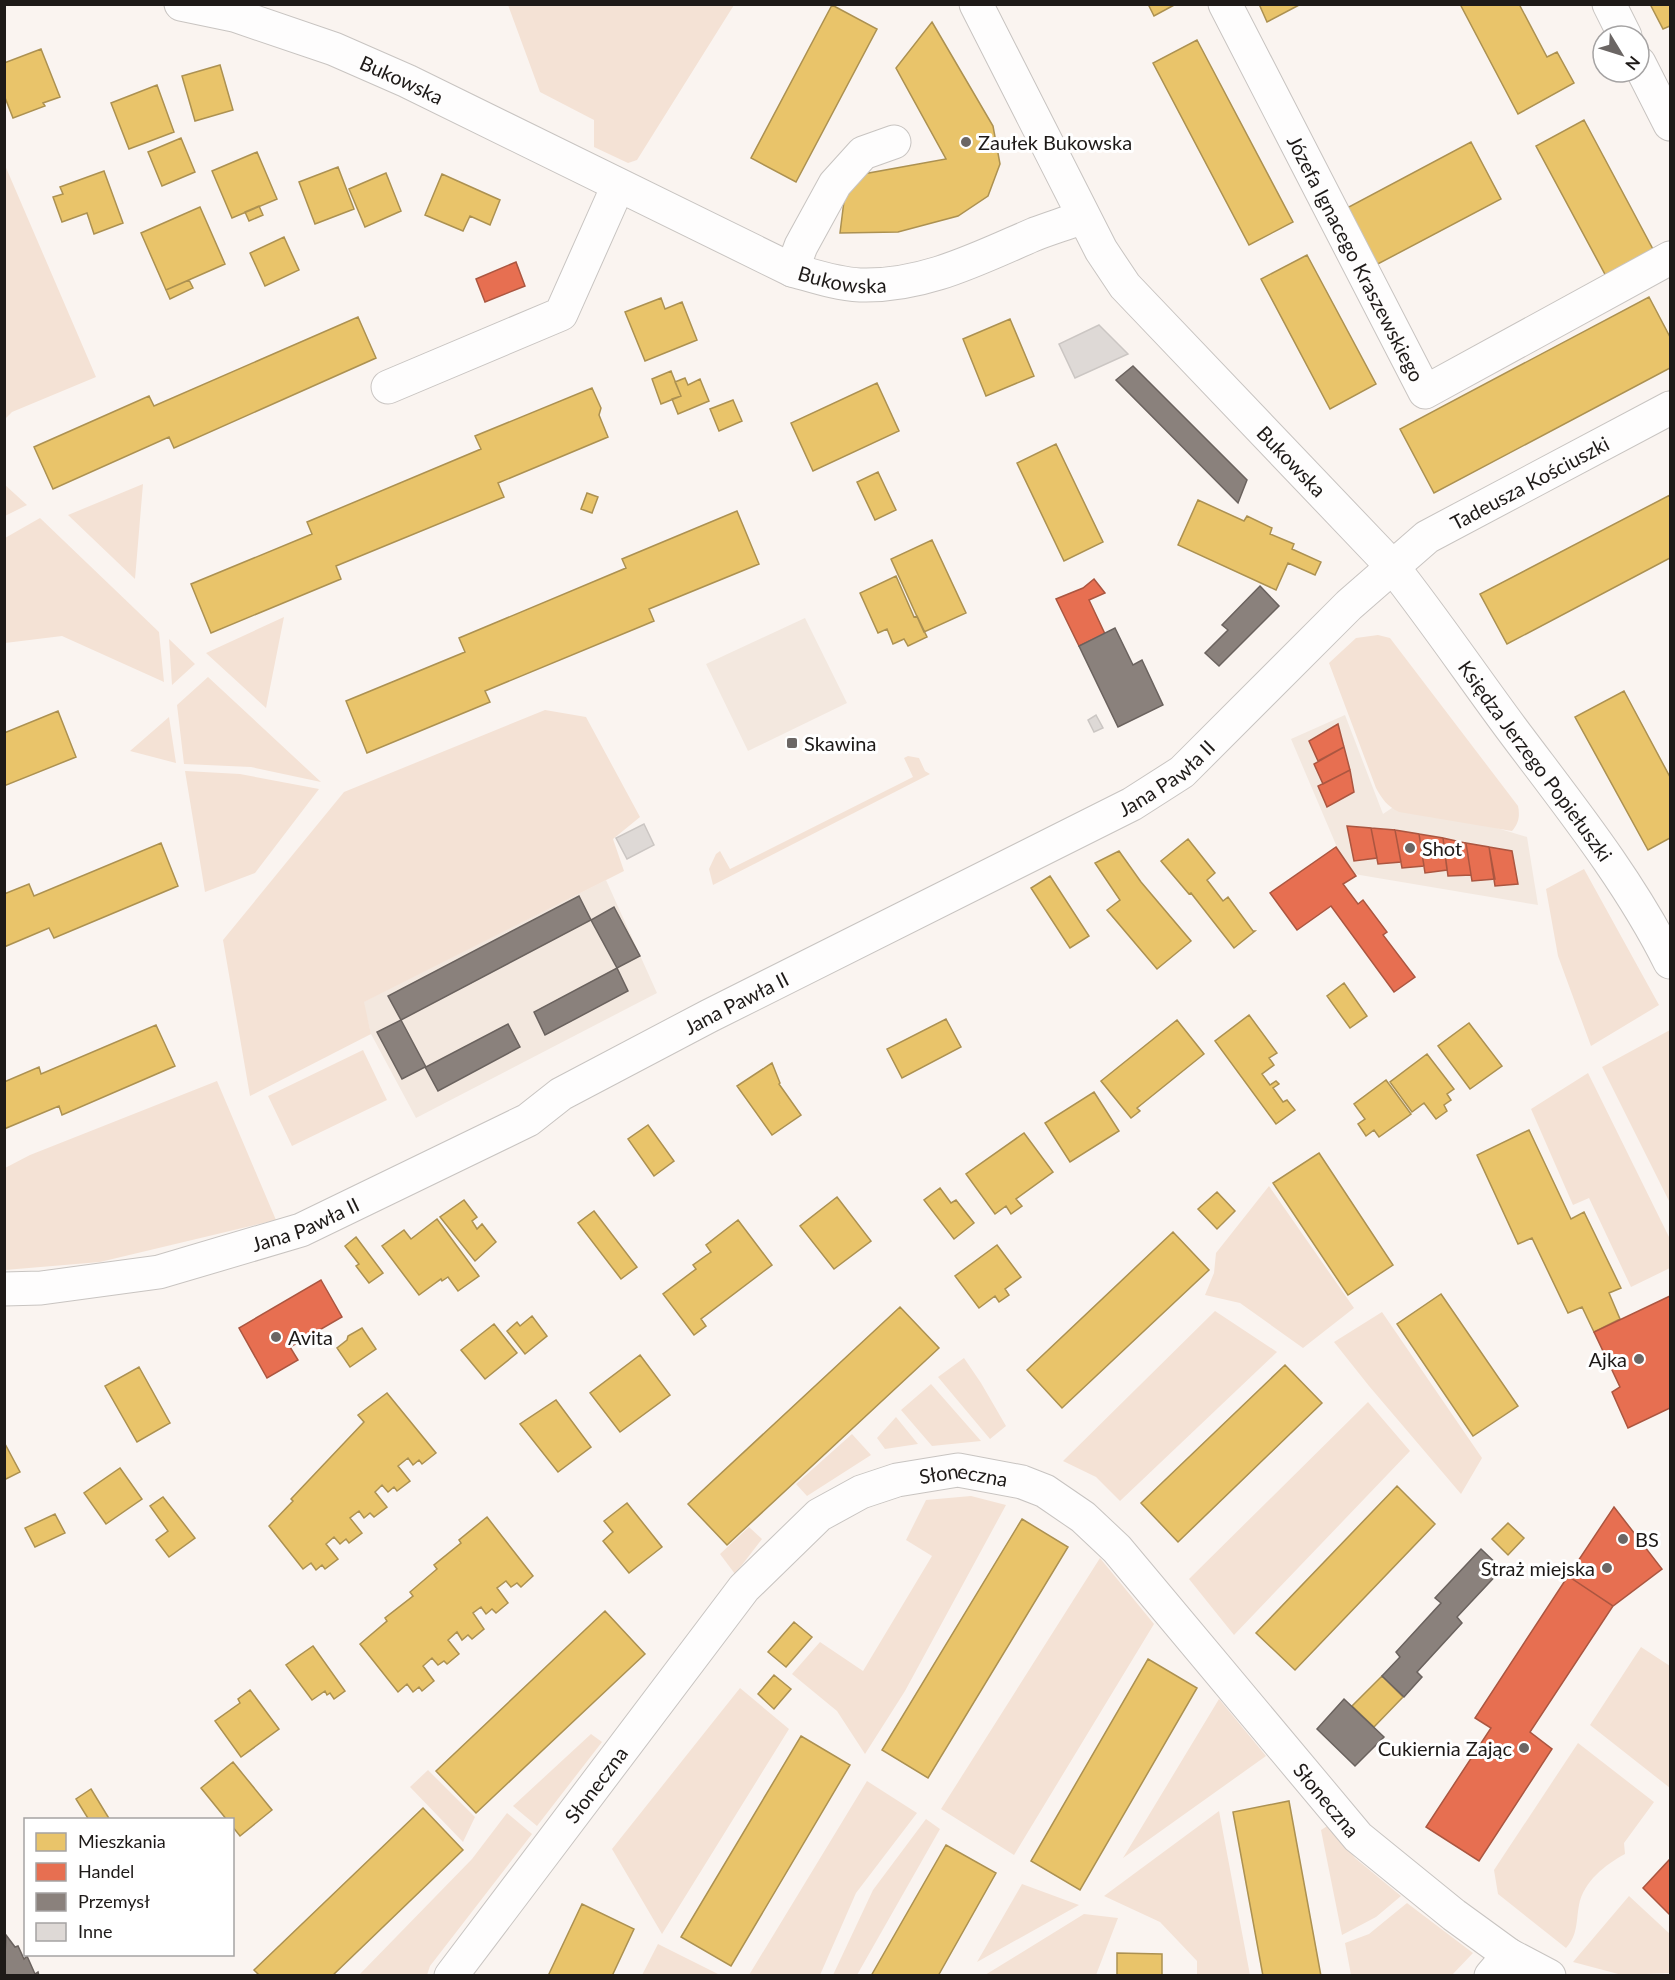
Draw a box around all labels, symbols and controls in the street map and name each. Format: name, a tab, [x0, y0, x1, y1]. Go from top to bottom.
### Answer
north arrow	[1591, 24, 1651, 84]
street label: Bukowska	[356, 50, 447, 109]
text: N	[1622, 53, 1644, 74]
place label: Zaułek Bukowska	[978, 130, 1132, 154]
street label: Józefa Ignacego Kraszewskiego	[1283, 131, 1429, 385]
marker: Zaułek Bukowska	[959, 135, 973, 149]
street label: Bukowska	[795, 260, 887, 297]
street label: Bukowska	[1252, 420, 1331, 502]
street label: Tadeusza Kościuszki	[1446, 431, 1613, 534]
street label: Księdza Jerzego Popiełuszki	[1454, 655, 1618, 866]
place label: Skawina	[804, 731, 876, 755]
street label: Jana Pawła II	[1114, 735, 1219, 821]
marker: Skawina	[785, 736, 799, 750]
place label: Shot	[1422, 836, 1462, 860]
marker: Shot	[1403, 841, 1417, 855]
street label: Jana Pawła II	[680, 966, 792, 1039]
street label: Jana Pawła II	[249, 1192, 363, 1256]
place label: Avita	[288, 1325, 333, 1349]
marker: Avita	[269, 1330, 283, 1344]
place label: Ajka	[1589, 1347, 1627, 1371]
marker: Ajka	[1632, 1352, 1646, 1366]
street label: Słoneczna	[917, 1458, 1010, 1491]
place label: BS	[1635, 1527, 1659, 1551]
marker: BS	[1616, 1532, 1630, 1546]
place label: Straż miejska	[1481, 1556, 1595, 1580]
marker: Straż miejska	[1600, 1561, 1614, 1575]
place label: Cukiernia Zając	[1378, 1736, 1512, 1760]
street label: Słoneczna	[559, 1741, 632, 1827]
marker: Cukiernia Zając	[1517, 1741, 1531, 1755]
street label: Słoneczna	[1289, 1758, 1365, 1842]
legend	[24, 1818, 234, 1956]
text: Mieszkania	[78, 1830, 166, 1852]
text: Handel	[78, 1860, 134, 1882]
text: Przemysł	[78, 1890, 150, 1912]
text: Inne	[78, 1920, 113, 1942]

